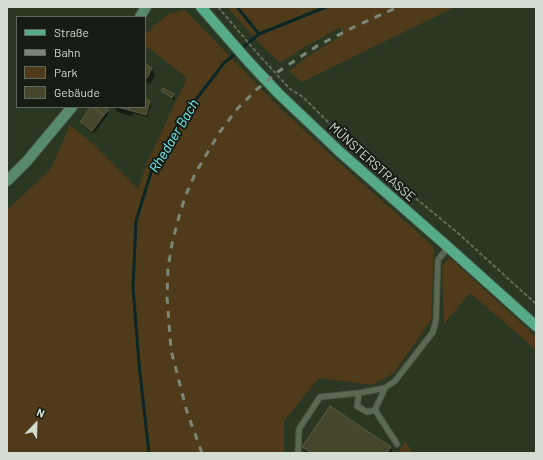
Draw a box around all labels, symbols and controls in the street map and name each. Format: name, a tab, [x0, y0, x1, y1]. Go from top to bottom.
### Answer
legend	[16, 16, 146, 108]
text: Straße	[54, 25, 89, 39]
text: Bahn	[54, 45, 81, 59]
text: Park	[54, 65, 78, 79]
text: Gebäude	[54, 85, 100, 99]
water label: Rhedaer Bach	[146, 96, 202, 176]
street label: MÜNSTERSTRASSE	[326, 119, 418, 205]
north arrow	[16, 404, 56, 444]
text: N	[35, 405, 47, 420]

